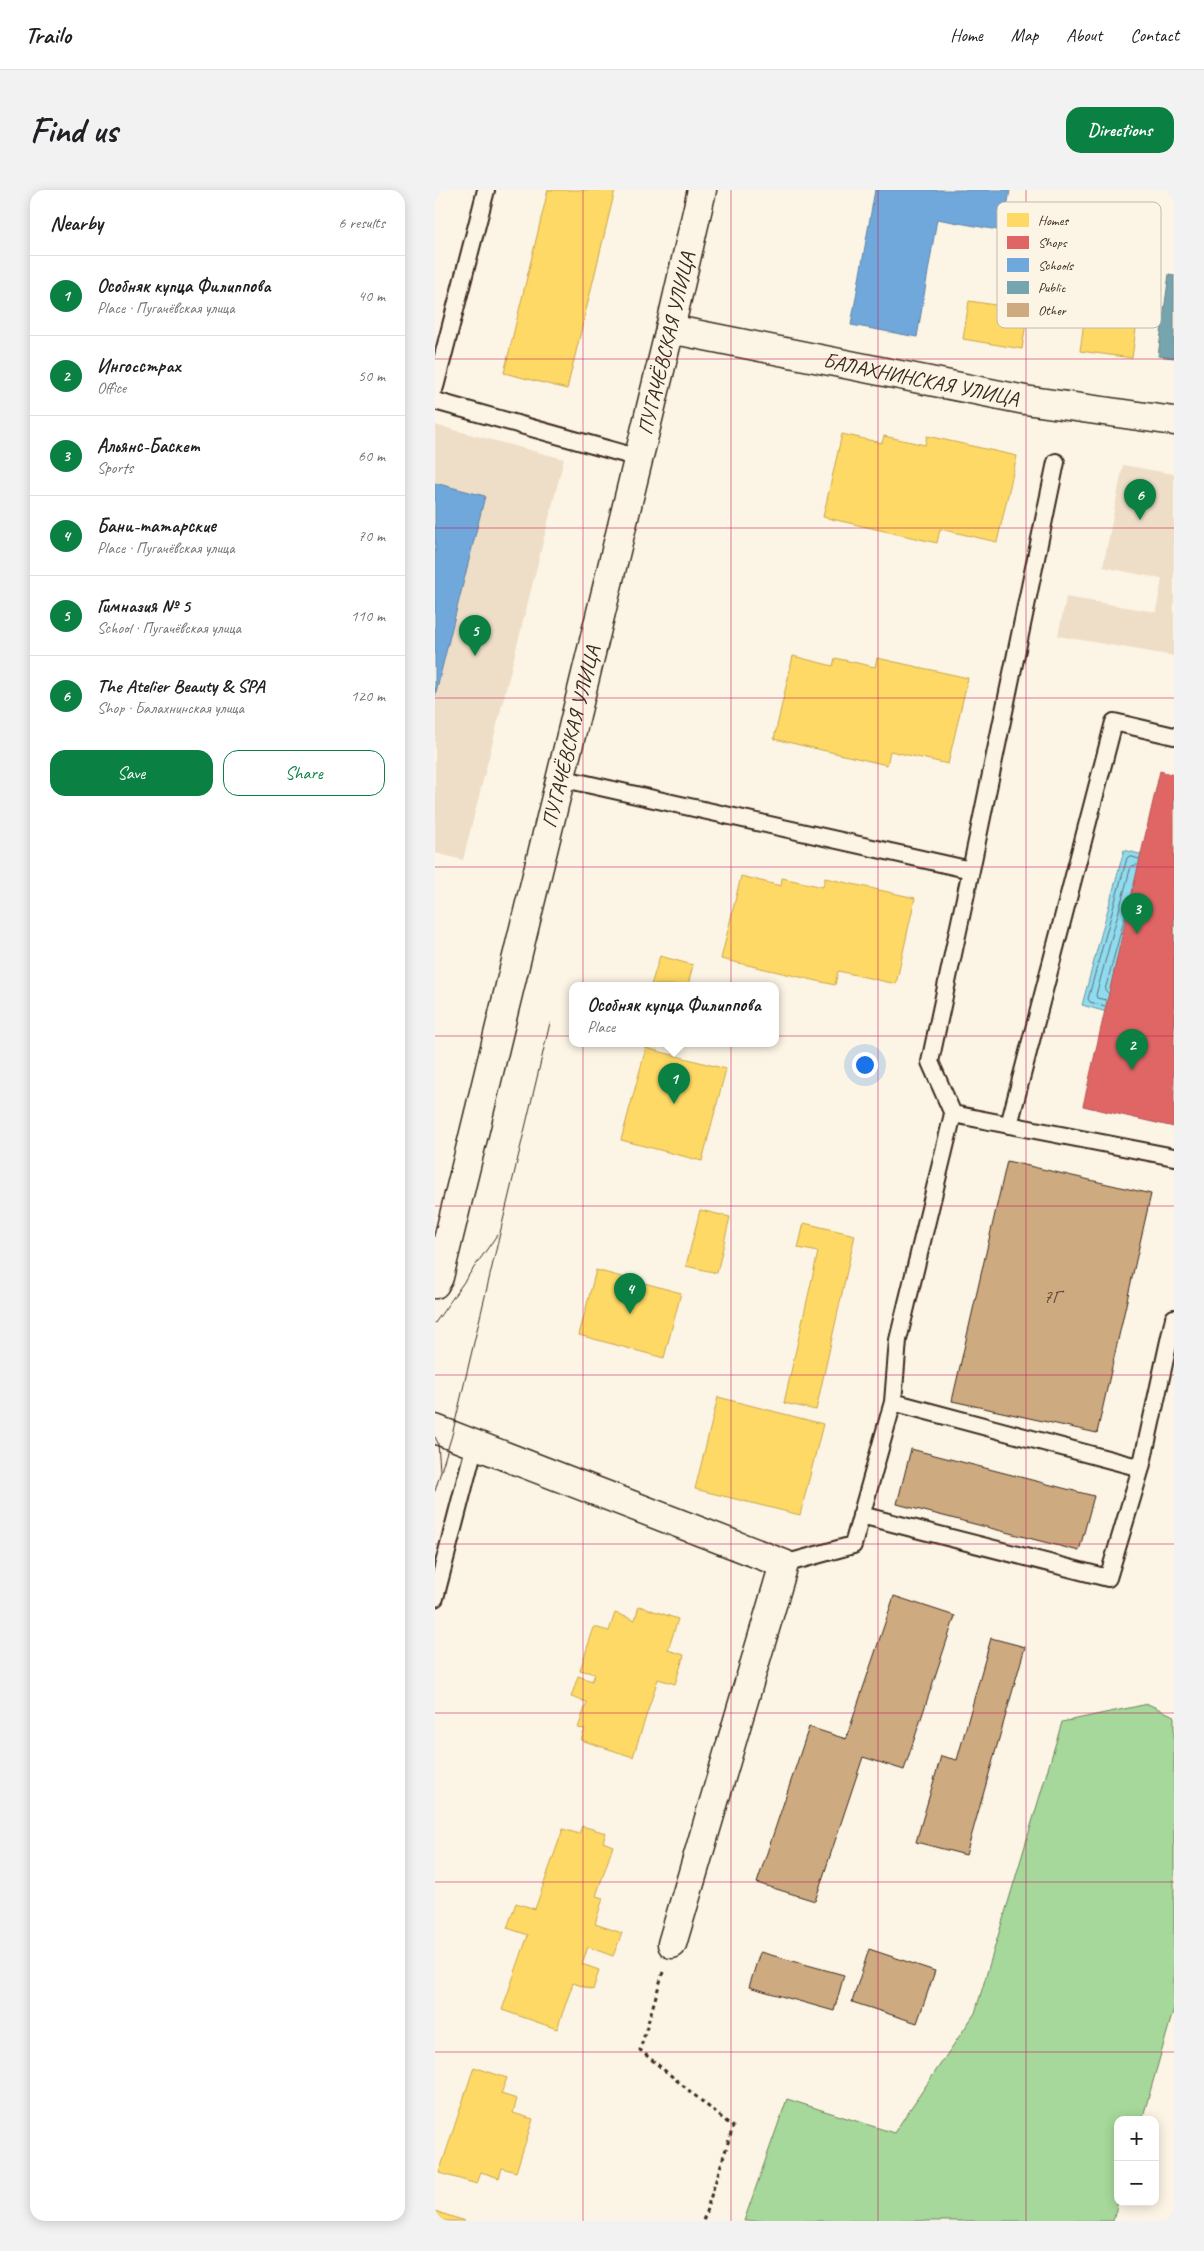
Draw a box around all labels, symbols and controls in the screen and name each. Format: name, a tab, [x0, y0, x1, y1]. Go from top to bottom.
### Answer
text: Trailo	[25, 20, 71, 50]
text: Home	[950, 24, 983, 46]
text: Map	[1011, 24, 1038, 46]
text: About	[1066, 24, 1102, 46]
text: Contact	[1130, 24, 1179, 46]
button: Directions	[1066, 107, 1174, 153]
text: Find us	[30, 108, 117, 153]
legend	[997, 202, 1161, 328]
text: Nearby	[50, 210, 103, 236]
text: Homes	[1038, 212, 1069, 229]
text: 6 results	[338, 213, 385, 233]
text: Shops	[1038, 234, 1068, 251]
street label: ПУГАЧЁВСКАЯ УЛИЦА	[632, 249, 700, 437]
text: Schools	[1038, 257, 1074, 274]
text: Особняк купца Филиппова	[97, 274, 271, 298]
text: Public	[1038, 279, 1066, 296]
text: 1	[62, 286, 70, 306]
text: 40 m	[358, 286, 385, 306]
text: Place · Пугачёвская улица	[97, 298, 235, 318]
text: Other	[1038, 302, 1067, 319]
street label: БАЛАХНИНСКАЯ УЛИЦА	[821, 347, 1021, 412]
text: Ингосстрах	[97, 354, 180, 378]
text: 2	[62, 366, 70, 386]
text: 50 m	[358, 366, 385, 386]
text: Office	[97, 378, 126, 398]
text: Альянс-Баскет	[97, 434, 200, 458]
text: 3	[62, 446, 70, 466]
text: 60 m	[358, 446, 385, 466]
text: Sports	[97, 458, 133, 478]
pin: 6	[1124, 479, 1156, 520]
text: Бани-татарские	[97, 514, 216, 538]
text: 4	[62, 526, 70, 546]
text: 70 m	[358, 526, 385, 546]
text: Place · Пугачёвская улица	[97, 538, 235, 558]
text: Гимназия № 5	[97, 594, 190, 618]
text: 5	[63, 606, 69, 626]
text: 110 m	[351, 606, 385, 626]
pin: 5	[459, 615, 491, 656]
text: School · Пугачёвская улица	[97, 618, 241, 638]
street label: ПУГАЧЁВСКАЯ УЛИЦА	[536, 643, 605, 831]
text: The Atelier Beauty & SPA	[97, 674, 265, 698]
text: 6	[62, 686, 70, 706]
text: 120 m	[351, 686, 385, 706]
text: Shop · Балахнинская улица	[97, 698, 244, 718]
button: Save	[50, 750, 213, 796]
button: Share	[223, 750, 385, 796]
pin: 3	[1121, 893, 1153, 934]
popup	[569, 982, 779, 1047]
text: Особняк купца Филиппова	[587, 993, 761, 1017]
text: Place	[587, 1017, 615, 1037]
pin: 2	[1116, 1029, 1148, 1070]
your location	[852, 1052, 878, 1078]
pin: 1	[658, 1063, 690, 1104]
pin: 4	[614, 1273, 646, 1314]
house number: 7Г	[1043, 1285, 1065, 1309]
map controls	[1114, 2116, 1159, 2206]
button: +	[1114, 2116, 1159, 2161]
button: −	[1114, 2161, 1159, 2206]

